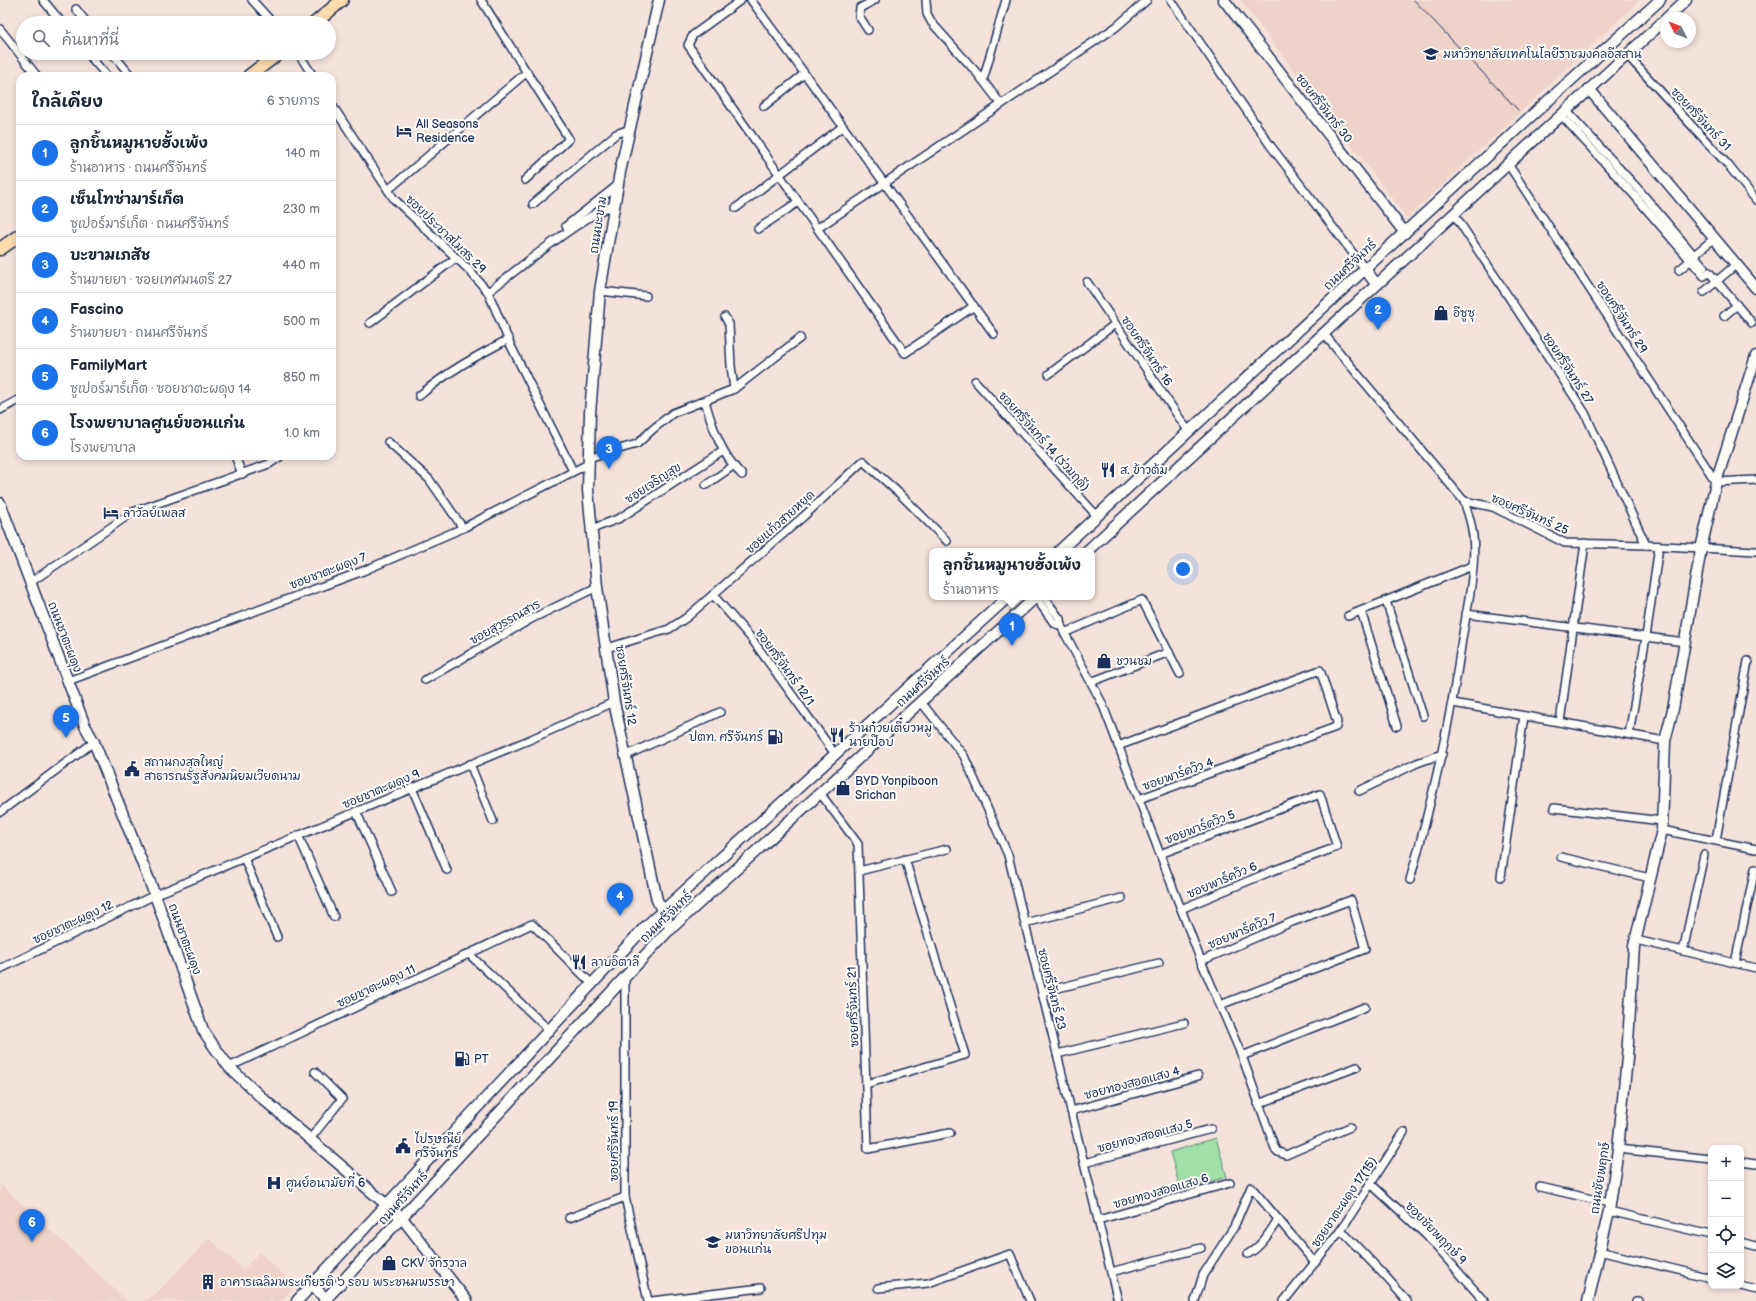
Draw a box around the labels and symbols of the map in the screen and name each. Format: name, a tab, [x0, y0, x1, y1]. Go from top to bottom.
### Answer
north arrow	[1660, 12, 1696, 48]
school or university icon: มหาวิทยาลัยเทคโนโลยีราชมงคลอีสสาน	[1422, 45, 1440, 63]
place label: มหาวิทยาลัยเทคโนโลยีราชมงคลอีสสาน	[1443, 46, 1642, 62]
street label: ซอยศรีจันทร์ 30	[1292, 70, 1356, 146]
street label: ซอยศรีจันทร์ 31	[1667, 84, 1735, 154]
place label: All Seasons Residence	[416, 117, 478, 146]
hotel icon: All Seasons Residence	[395, 122, 413, 140]
street label: ซอยประชาสโมสร 29	[402, 191, 490, 277]
street label: ถนนบะขาม	[587, 195, 610, 255]
street label: ถนนศรีจันทร์	[1320, 236, 1380, 294]
street label: ซอยศรีจันทร์ 29	[1593, 278, 1651, 356]
pin: 2	[1365, 297, 1391, 330]
shop icon: อีซูซุ	[1432, 304, 1450, 322]
place label: อีซูซุ	[1453, 306, 1475, 322]
street label: ซอยศรีจันทร์ 16	[1118, 313, 1176, 389]
street label: ซอยศรีจันทร์ 27	[1539, 329, 1597, 407]
street label: ซอยศรีจันทร์ 14 (ร่วมฤดี)	[995, 388, 1093, 494]
pin: 3	[596, 436, 622, 469]
street label: ซอยเจริญสุข	[622, 460, 685, 508]
restaurant icon: ส. ข้าวต้ม	[1099, 461, 1117, 479]
place label: ส. ข้าวต้ม	[1120, 463, 1168, 478]
street label: ซอยแก้วสายหยุด	[743, 487, 819, 558]
street label: ซอยศรีจันทร์ 25	[1489, 490, 1571, 538]
hotel icon: ลาวัลย์เพลส	[102, 504, 120, 522]
place label: ลาวัลย์เพลส	[123, 505, 186, 521]
street label: ซอยชาตะผดุง 7	[288, 550, 369, 594]
your location	[1173, 559, 1193, 579]
street label: ซอยสุวรรณสาร	[467, 597, 544, 649]
street label: ถนนชาตะผดุง	[43, 600, 85, 675]
pin: 1	[999, 613, 1025, 646]
street label: ซอยศรีจันทร์ 12/1	[752, 625, 818, 709]
street label: ซอยศรีจันทร์ 12	[612, 644, 640, 726]
shop icon: ชวนชม	[1095, 652, 1113, 670]
street label: ถนนศรีจันทร์	[893, 653, 954, 710]
place label: ชวนชม	[1116, 654, 1152, 669]
pin: 5	[53, 705, 79, 738]
place label: ร้านก๋วยเตี๋ยวหมู นายป๊อบ	[849, 716, 932, 750]
restaurant icon: ร้านก๋วยเตี๋ยวหมู นายป๊อบ	[828, 726, 846, 744]
fuel station icon: ปตท. ศรีจันทร์	[766, 728, 784, 746]
place label: ปตท. ศรีจันทร์	[689, 729, 763, 745]
place label: สถานกงสุลใหญ่ สาธารณรัฐสังคมนิยมเวียดนาม	[144, 754, 301, 784]
street label: ซอยพาร์ควิว 4	[1140, 754, 1216, 794]
public building icon: สถานกงสุลใหญ่ สาธารณรัฐสังคมนิยมเวียดนาม	[123, 760, 141, 778]
street label: ซอยชาตะผดุง 9	[340, 766, 423, 813]
place label: BYD Yonpiboon Srichan	[855, 774, 938, 803]
shop icon: BYD Yonpiboon Srichan	[834, 779, 852, 797]
street label: ซอยพาร์ควิว 5	[1163, 806, 1238, 848]
street label: ซอยพาร์ควิว 6	[1185, 858, 1259, 902]
pin: 4	[607, 883, 633, 916]
street label: ถนนศรีจันทร์	[636, 888, 696, 946]
street label: ซอยชาตะผดุง 12	[30, 897, 116, 949]
street label: ถนนชาตะผดุง	[164, 902, 204, 977]
street label: ซอยพาร์ควิว 7	[1205, 909, 1279, 953]
street label: ซอยศรีจันทร์ 23	[1034, 947, 1070, 1031]
restaurant icon: ลาบอิตาลี	[570, 953, 588, 971]
place label: ลาบอิตาลี	[591, 955, 639, 970]
street label: ซอยชาตะผดุง 11	[335, 962, 418, 1012]
street label: ซอยศรีจันทร์ 21	[844, 966, 862, 1048]
fuel station icon: PT	[453, 1050, 471, 1068]
place label: PT	[474, 1052, 490, 1067]
street label: ซอยทองสอดแสง 4	[1083, 1063, 1182, 1103]
street label: ซอยศรีจันทร์ 19	[606, 1101, 622, 1181]
street label: ซอยทองสอดแสง 5	[1096, 1117, 1195, 1156]
place label: ไปรษณีย์ ศรีจันทร์	[414, 1131, 462, 1161]
public building icon: ไปรษณีย์ ศรีจันทร์	[394, 1137, 412, 1155]
street label: ถนนชัยพฤกษ์	[1586, 1140, 1614, 1215]
street label: ซอยชาตะผดุง 17(15)	[1308, 1154, 1381, 1251]
street label: ถนนศรีจันทร์	[375, 1167, 432, 1228]
street label: ซอยทองสอดแสง 6	[1112, 1171, 1211, 1212]
place label: ศูนย์อนามัยที่ 6	[286, 1172, 365, 1192]
hospital icon: ศูนย์อนามัยที่ 6	[265, 1174, 283, 1192]
street label: ซอยชัยพฤกษ์ 9	[1402, 1198, 1470, 1268]
pin: 6	[19, 1209, 45, 1242]
place label: มหาวิทยาลัยศรีปทุม ขอนแก่น	[725, 1228, 827, 1257]
school or university icon: มหาวิทยาลัยศรีปทุม ขอนแก่น	[704, 1233, 722, 1251]
shop icon: CKV จักรวาล	[380, 1254, 398, 1272]
place label: CKV จักรวาล	[401, 1256, 467, 1271]
building icon: อาคารเฉลิมพระเกียรติ ๖ รอบ พระชนมพรรษา	[199, 1273, 217, 1291]
place label: อาคารเฉลิมพระเกียรติ ๖ รอบ พระชนมพรรษา	[220, 1275, 455, 1290]

